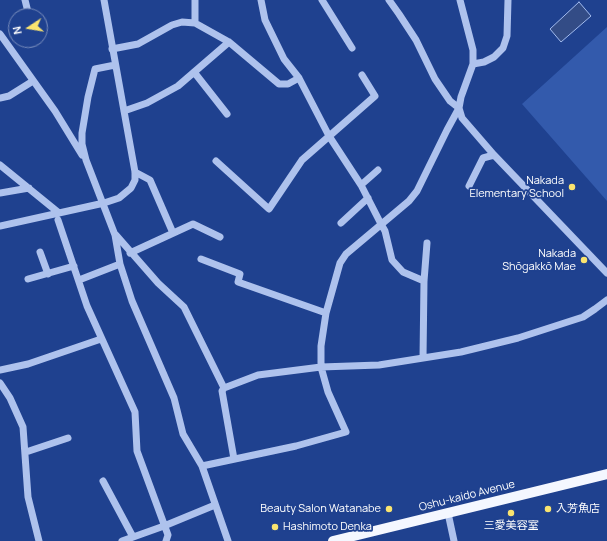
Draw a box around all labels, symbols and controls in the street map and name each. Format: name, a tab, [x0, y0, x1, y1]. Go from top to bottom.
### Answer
north arrow	[8, 8, 48, 48]
text: N	[9, 25, 25, 36]
place label: Nakada Elementary School	[469, 174, 564, 200]
marker: Nakada Elementary School	[567, 182, 577, 192]
place label: Nakada Shōgakkō Mae	[502, 247, 576, 273]
marker: Nakada Shōgakkō Mae	[579, 255, 589, 265]
street label: Oshu-kaido Avenue	[418, 478, 516, 514]
place label: Beauty Salon Watanabe	[260, 502, 381, 516]
place label: 入芳魚店	[556, 502, 600, 516]
marker: Beauty Salon Watanabe	[384, 504, 394, 514]
marker: 入芳魚店	[543, 504, 553, 514]
marker: 三愛美容室	[506, 508, 516, 518]
place label: 三愛美容室	[484, 519, 538, 533]
place label: Hashimoto Denka	[283, 520, 372, 534]
marker: Hashimoto Denka	[270, 522, 280, 532]

